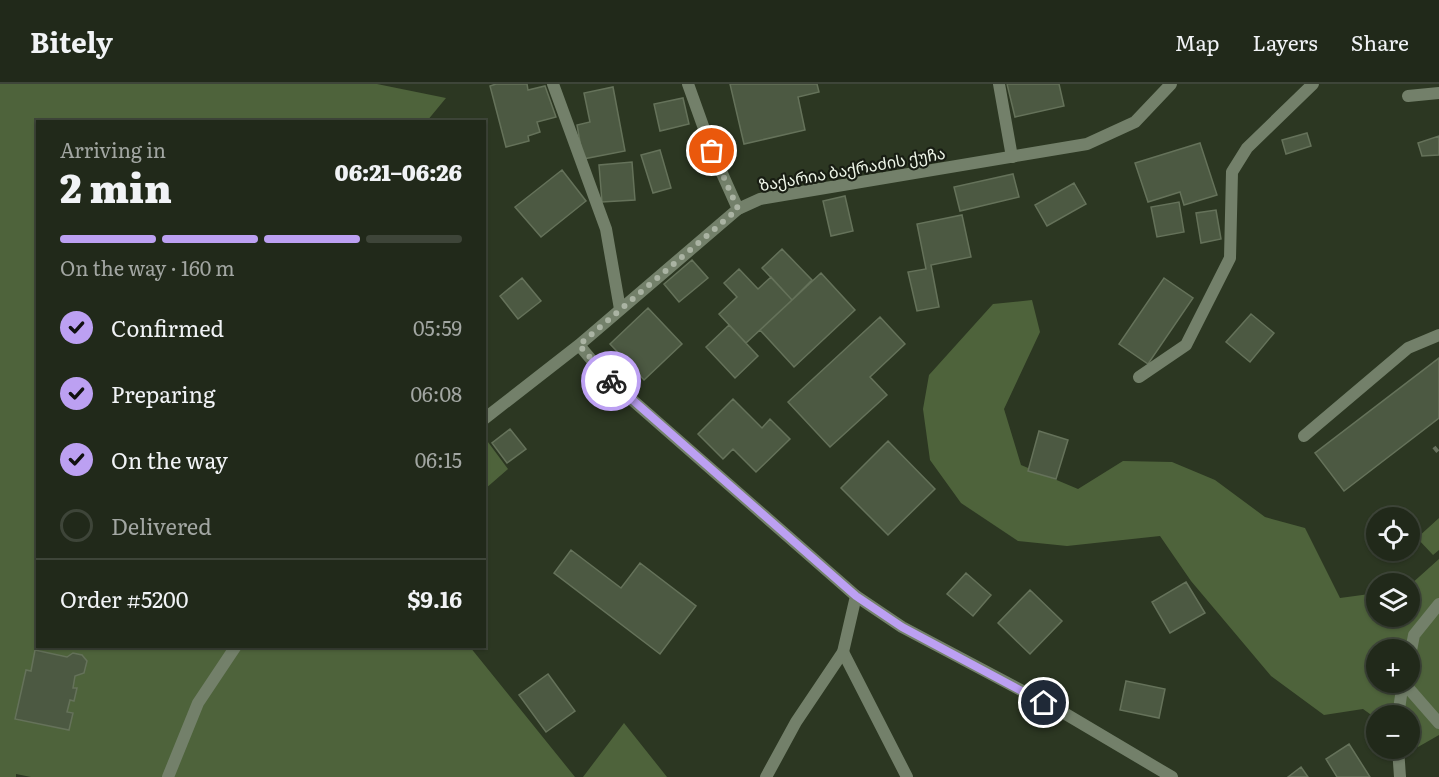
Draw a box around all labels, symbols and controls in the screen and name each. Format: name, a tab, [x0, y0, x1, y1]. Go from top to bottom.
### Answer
text: Bitely	[30, 20, 113, 62]
text: Map	[1175, 26, 1220, 57]
text: Layers	[1253, 26, 1318, 57]
text: Share	[1351, 26, 1409, 57]
pin	[686, 125, 737, 176]
text: Arriving in	[60, 134, 166, 164]
icon: bag	[695, 134, 728, 167]
street label: ზაქარია ბაქრაძის ქუჩა	[757, 140, 947, 196]
text: 06:21–06:26	[335, 155, 462, 188]
text: 2 min	[60, 157, 172, 215]
text: On the way · 160 m	[60, 252, 235, 282]
icon: check	[60, 311, 93, 344]
text: Confirmed	[111, 311, 224, 344]
text: 05:59	[413, 312, 462, 342]
courier	[581, 351, 641, 411]
icon: bike	[595, 365, 628, 398]
icon: check	[60, 377, 93, 410]
text: Preparing	[111, 377, 215, 410]
text: 06:08	[410, 378, 462, 408]
icon: check	[60, 443, 93, 476]
text: On the way	[111, 443, 228, 476]
text: 06:15	[415, 444, 462, 474]
map controls	[1366, 507, 1420, 759]
button: locate	[1366, 507, 1420, 561]
text: Delivered	[111, 509, 212, 542]
button: layers	[1366, 573, 1420, 627]
text: Order #5200	[60, 582, 189, 615]
text: $9.16	[407, 582, 462, 615]
button: +	[1366, 639, 1420, 693]
pin	[1018, 677, 1069, 728]
icon: home	[1027, 686, 1060, 719]
button: −	[1366, 705, 1420, 759]

